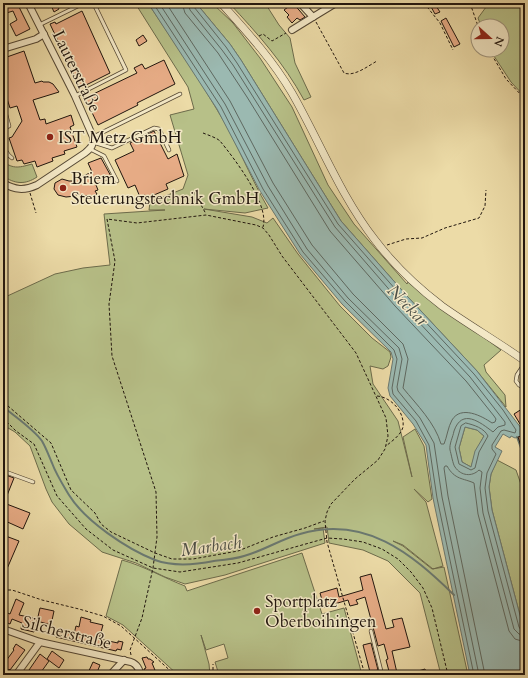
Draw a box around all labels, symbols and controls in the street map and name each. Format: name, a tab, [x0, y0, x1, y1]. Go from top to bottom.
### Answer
north arrow	[470, 18, 510, 58]
street label: Lauterstraße	[47, 26, 106, 116]
text: N	[490, 34, 508, 49]
place label: IST Metz GmbH	[58, 126, 182, 149]
marker: IST Metz GmbH	[45, 132, 55, 142]
place label: Briem Steuerungstechnik GmbH	[71, 167, 260, 210]
marker: Briem Steuerungstechnik GmbH	[58, 183, 68, 193]
water label: Neckar	[381, 279, 435, 333]
water label: Marbach	[179, 530, 243, 563]
place label: Sportplatz Oberboihingen	[265, 590, 377, 633]
marker: Sportplatz Oberboihingen	[252, 606, 262, 616]
street label: Silcherstraße	[20, 610, 114, 655]

